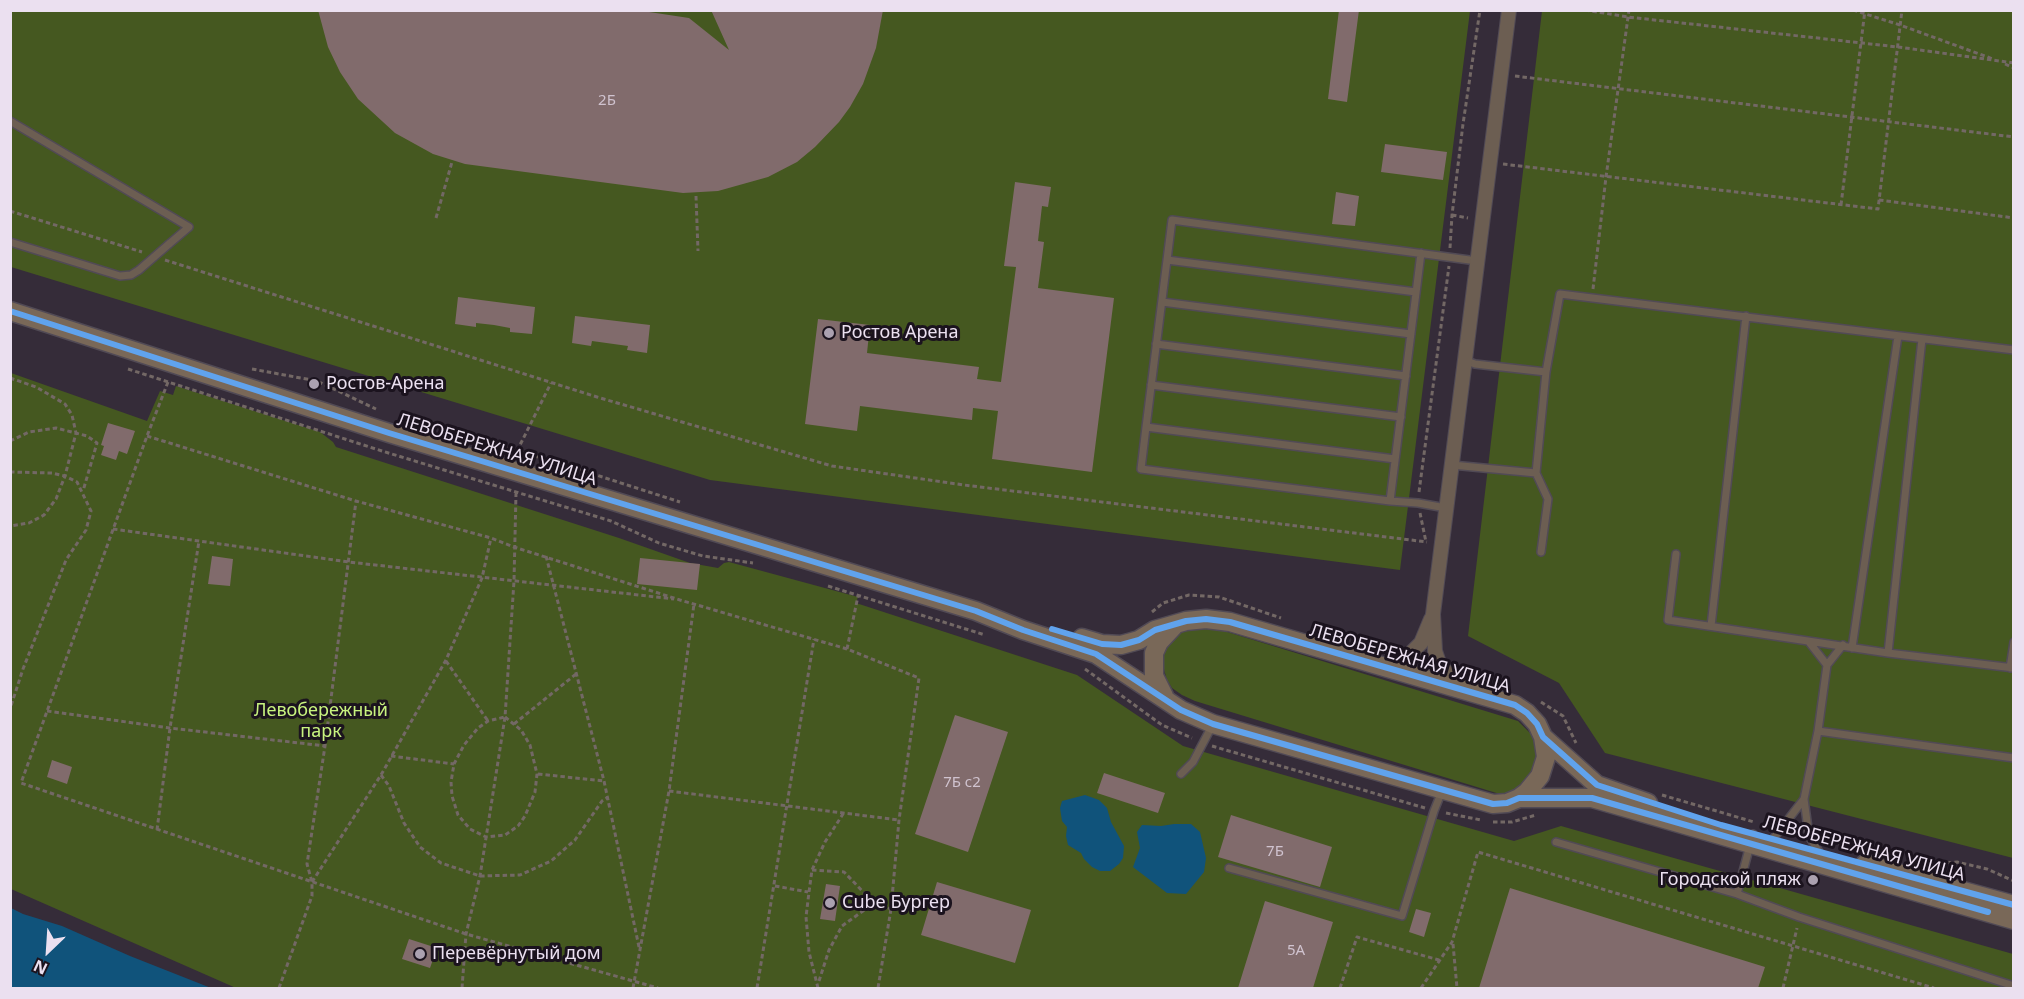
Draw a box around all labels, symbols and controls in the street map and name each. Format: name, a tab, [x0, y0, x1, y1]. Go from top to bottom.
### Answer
house number: 2Б	[598, 92, 616, 110]
place label: Ростов Арена	[841, 322, 958, 344]
marker: Ростов Арена	[822, 326, 836, 340]
place label: Ростов-Арена	[326, 373, 445, 395]
marker: Ростов-Арена	[307, 377, 321, 391]
street label: ЛЕВОБЕРЕЖНАЯ УЛИЦА	[395, 409, 599, 491]
street label: ЛЕВОБЕРЕЖНАЯ УЛИЦА	[1307, 620, 1513, 698]
park label: Левобережный парк	[254, 700, 388, 742]
house number: 7Б с2	[943, 774, 981, 792]
street label: ЛЕВОБЕРЕЖНАЯ УЛИЦА	[1761, 812, 1967, 886]
house number: 7Б	[1266, 843, 1284, 861]
place label: Городской пляж	[1659, 869, 1801, 891]
marker: Городской пляж	[1806, 873, 1820, 887]
place label: Cube Бургер	[842, 892, 950, 914]
marker: Cube Бургер	[823, 896, 837, 910]
north arrow	[18, 921, 78, 981]
house number: 5А	[1287, 942, 1305, 960]
place label: Перевёрнутый дом	[432, 943, 601, 965]
marker: Перевёрнутый дом	[413, 947, 427, 961]
text: N	[30, 955, 51, 980]

